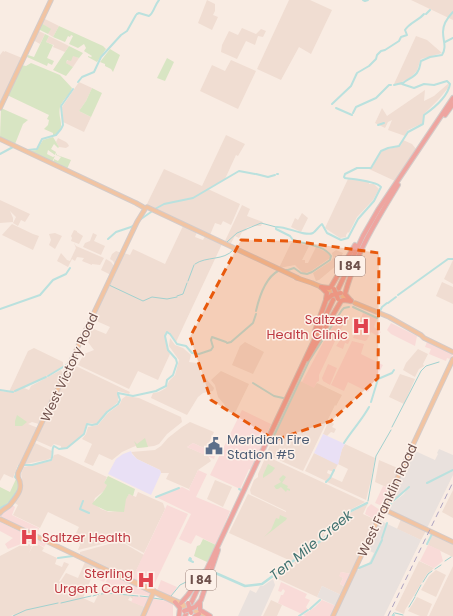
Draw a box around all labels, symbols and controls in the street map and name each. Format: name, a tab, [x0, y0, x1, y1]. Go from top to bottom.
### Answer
road number: I 84	[335, 256, 365, 276]
street label: West Victory Road	[36, 310, 103, 425]
place label: Saltzer Health Clinic	[267, 310, 348, 344]
hospital icon: Saltzer Health Clinic	[351, 316, 371, 336]
place label: Meridian Fire Station #5	[227, 430, 310, 464]
public building icon: Meridian Fire Station #5	[204, 436, 224, 456]
street label: West Franklin Road	[353, 440, 422, 560]
water label: Ten Mile Creek	[265, 505, 357, 585]
hospital icon: Saltzer Health	[19, 527, 39, 547]
place label: Saltzer Health	[42, 528, 131, 547]
place label: Sterling Urgent Care	[54, 564, 133, 598]
hospital icon: Sterling Urgent Care	[136, 570, 156, 590]
road number: I 84	[186, 570, 216, 590]

